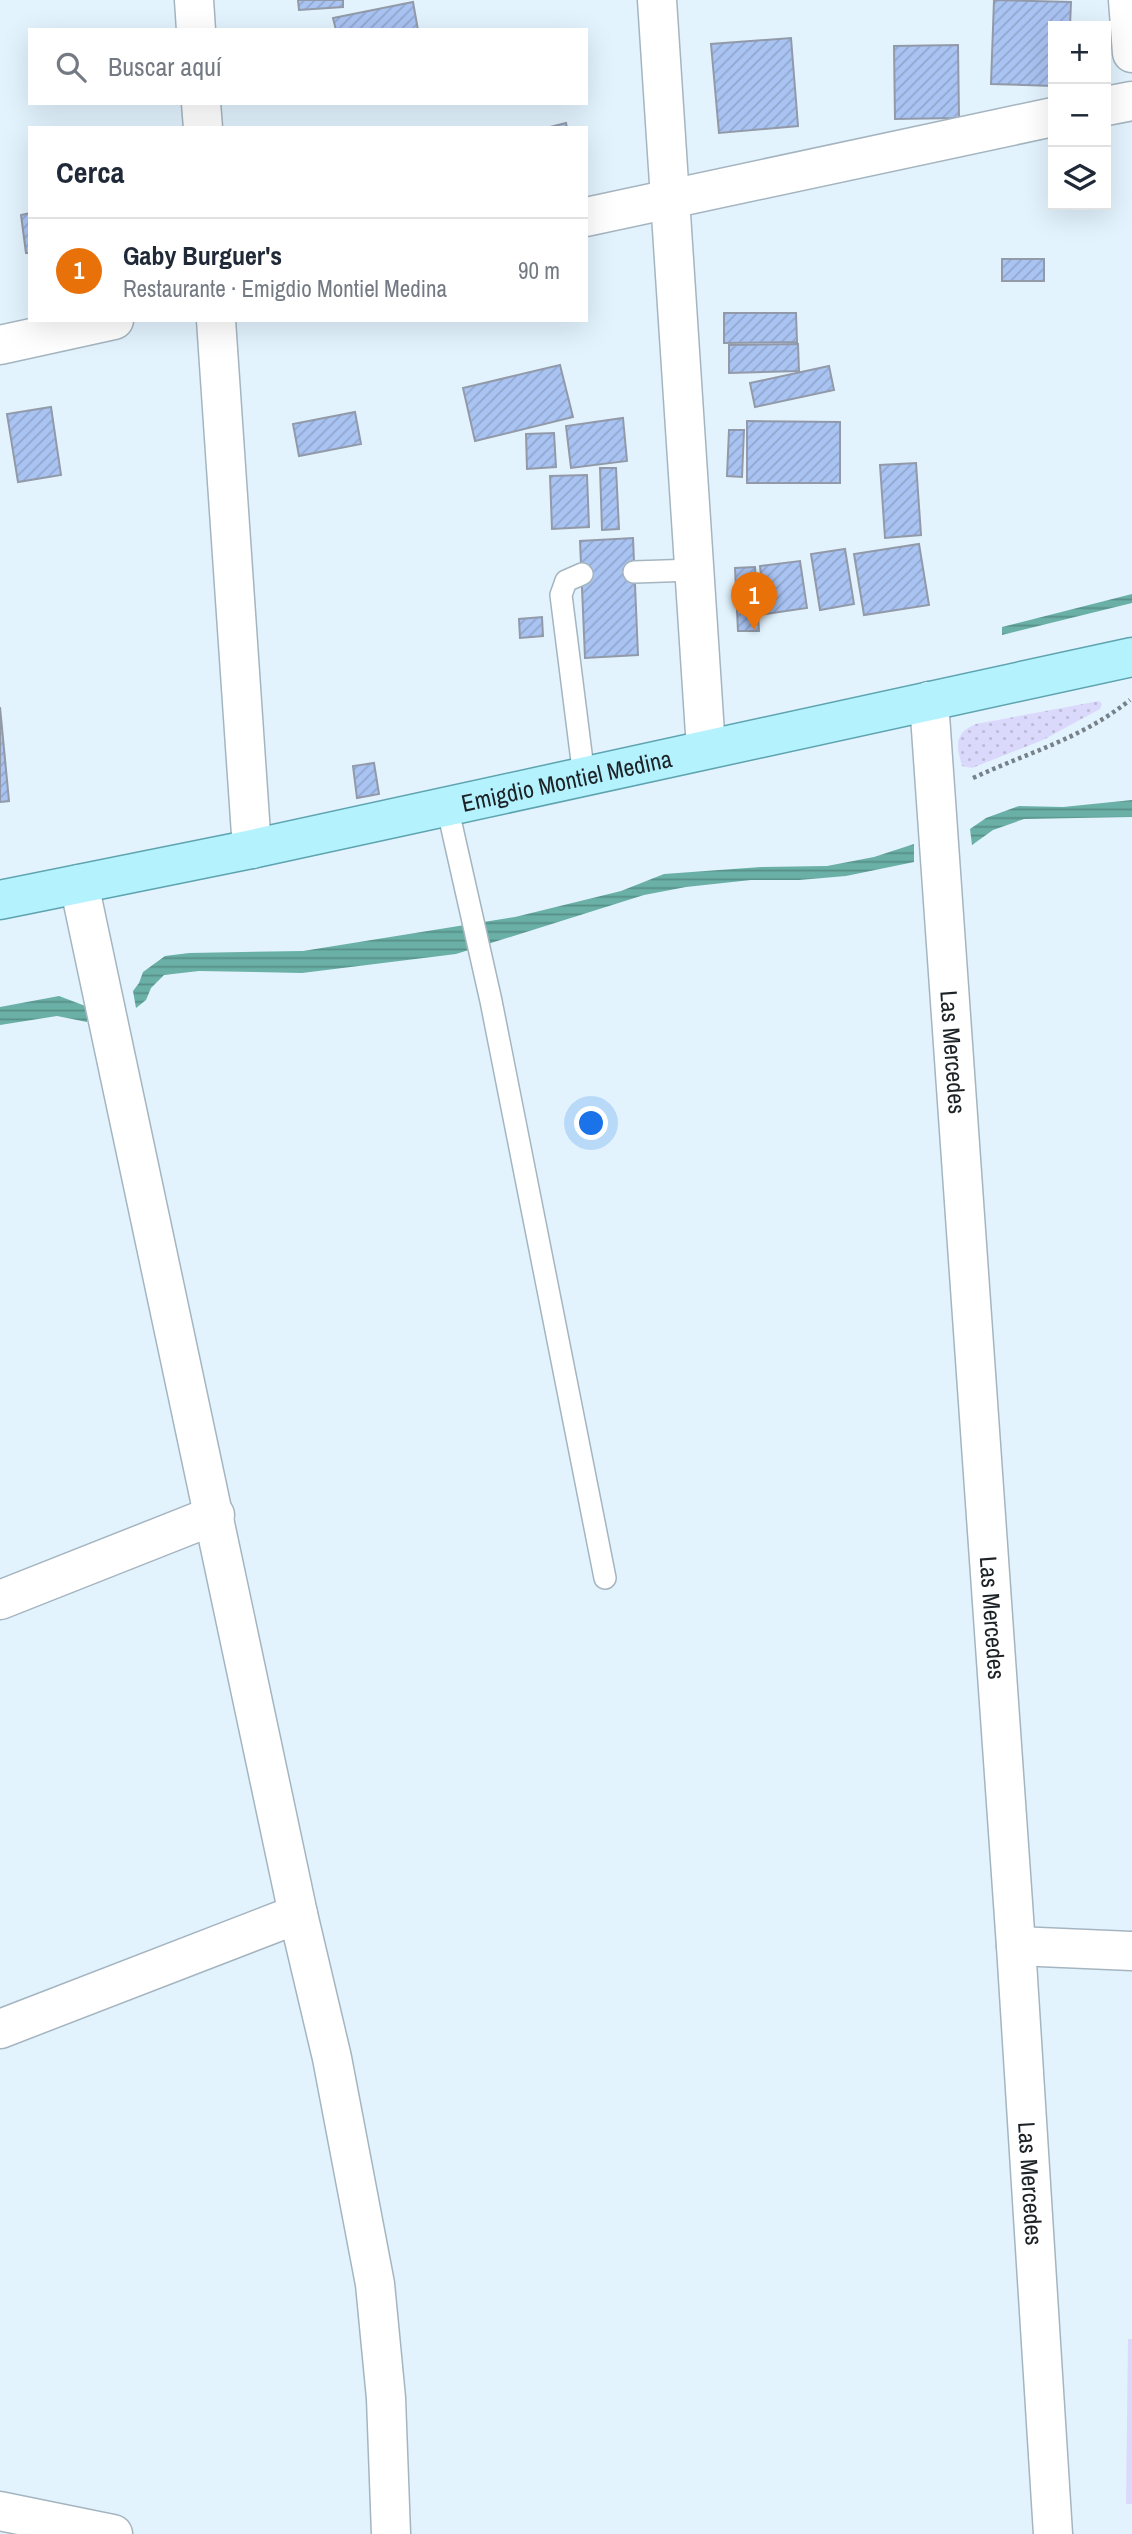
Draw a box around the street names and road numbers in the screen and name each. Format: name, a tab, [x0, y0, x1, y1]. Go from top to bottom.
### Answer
street label: Emigdio Montiel Medina	[458, 742, 675, 819]
street label: Las Mercedes	[933, 989, 974, 1115]
street label: Las Mercedes	[973, 1555, 1013, 1681]
street label: Las Mercedes	[1011, 2121, 1051, 2246]

